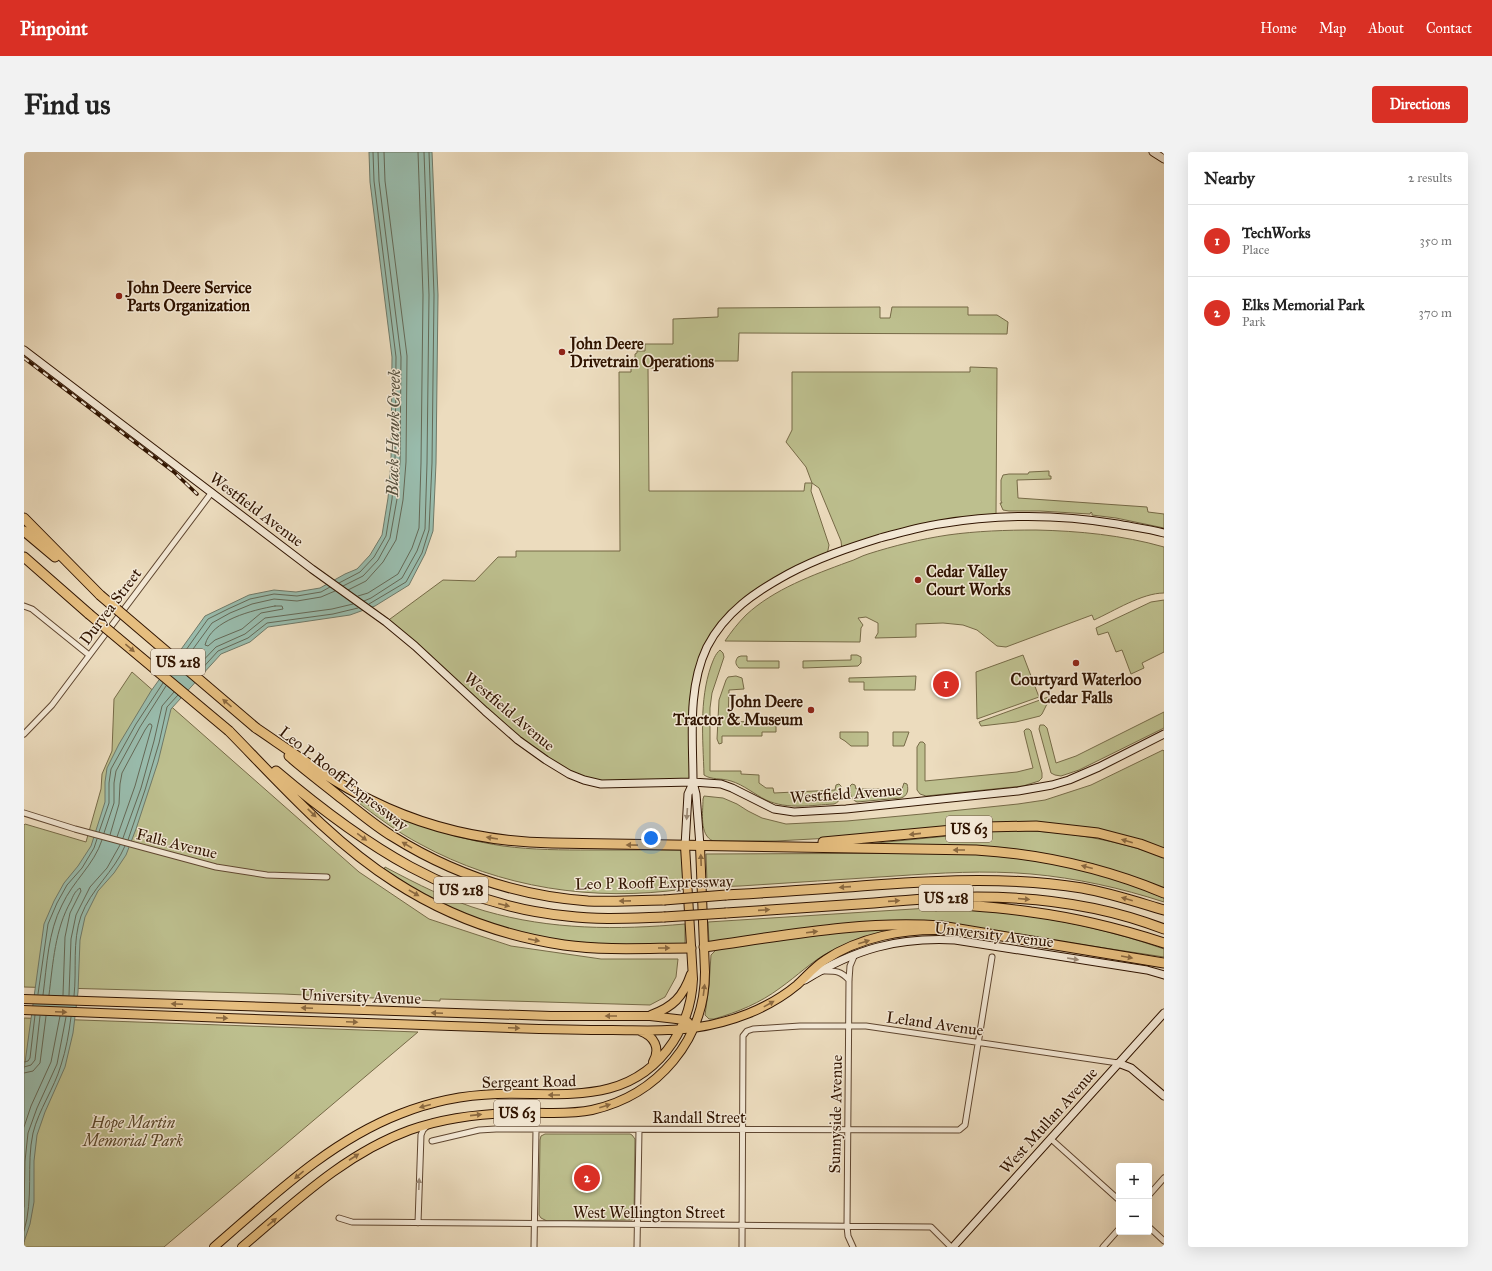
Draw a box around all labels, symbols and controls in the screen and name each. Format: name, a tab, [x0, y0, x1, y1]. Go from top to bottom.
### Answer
text: Pinpoint	[20, 17, 88, 40]
text: Home	[1260, 20, 1297, 37]
text: Map	[1319, 20, 1346, 37]
text: About	[1368, 20, 1404, 37]
text: Contact	[1426, 20, 1472, 37]
button: Directions	[1372, 86, 1468, 123]
text: Find us	[24, 87, 110, 122]
text: Nearby	[1204, 168, 1255, 189]
text: 2 results	[1408, 170, 1452, 186]
text: TechWorks	[1242, 224, 1311, 242]
text: 1	[1214, 233, 1220, 249]
text: 350 m	[1419, 233, 1452, 249]
text: Place	[1242, 242, 1269, 258]
place label: John Deere Service Parts Organization	[125, 278, 252, 316]
marker: John Deere Service Parts Organization	[114, 291, 124, 301]
text: Elks Memorial Park	[1242, 296, 1365, 314]
text: 2	[1214, 305, 1220, 321]
text: 370 m	[1419, 305, 1452, 321]
text: Park	[1242, 314, 1266, 330]
place label: John Deere Drivetrain Operations	[568, 334, 714, 372]
marker: John Deere Drivetrain Operations	[557, 347, 567, 357]
water label: Black Hawk Creek	[382, 369, 405, 498]
street label: Westfield Avenue	[206, 468, 308, 551]
place label: Cedar Valley Court Works	[926, 562, 1011, 599]
street label: Duryea Street	[75, 564, 146, 648]
marker: Cedar Valley Court Works	[913, 575, 923, 585]
one-way arrow	[125, 643, 135, 652]
road number: US 218	[151, 649, 205, 675]
marker: Courtyard Waterloo Cedar Falls	[1071, 658, 1081, 668]
street label: Westfield Avenue	[461, 668, 559, 755]
pin: 1	[933, 669, 959, 699]
place label: Courtyard Waterloo Cedar Falls	[1011, 670, 1141, 707]
place label: John Deere Tractor & Museum	[672, 692, 804, 729]
one-way arrow	[221, 698, 232, 707]
marker: John Deere Tractor & Museum	[806, 705, 816, 715]
street label: Leo P Rooff Expressway	[275, 722, 412, 835]
street label: Westfield Avenue	[789, 780, 903, 807]
one-way arrow	[307, 808, 317, 818]
one-way arrow	[683, 808, 690, 820]
road number: US 63	[946, 816, 992, 842]
street label: Falls Avenue	[134, 824, 220, 863]
your location	[641, 828, 661, 848]
one-way arrow	[909, 830, 921, 837]
one-way arrow	[357, 833, 368, 842]
one-way arrow	[486, 835, 498, 841]
one-way arrow	[1121, 837, 1133, 843]
one-way arrow	[401, 842, 413, 849]
one-way arrow	[625, 842, 638, 848]
one-way arrow	[952, 847, 965, 853]
one-way arrow	[697, 854, 704, 866]
one-way arrow	[1081, 864, 1093, 870]
street label: Leo P Rooff Expressway	[575, 872, 734, 893]
road number: US 218	[434, 877, 488, 903]
one-way arrow	[839, 884, 851, 891]
road number: US 218	[919, 885, 973, 911]
one-way arrow	[408, 890, 419, 897]
one-way arrow	[1018, 896, 1030, 902]
one-way arrow	[1120, 896, 1132, 902]
one-way arrow	[618, 898, 631, 904]
one-way arrow	[888, 898, 900, 905]
one-way arrow	[498, 903, 510, 909]
one-way arrow	[758, 907, 771, 914]
street label: University Avenue	[933, 918, 1055, 951]
one-way arrow	[806, 929, 818, 935]
one-way arrow	[528, 937, 540, 943]
one-way arrow	[858, 939, 870, 945]
one-way arrow	[658, 945, 671, 951]
one-way arrow	[1121, 954, 1133, 960]
one-way arrow	[1067, 956, 1079, 962]
one-way arrow	[701, 984, 707, 996]
street label: University Avenue	[301, 985, 422, 1008]
one-way arrow	[763, 1000, 774, 1007]
one-way arrow	[170, 1001, 183, 1007]
one-way arrow	[301, 1005, 313, 1012]
street label: Leland Avenue	[885, 1007, 985, 1040]
one-way arrow	[55, 1009, 68, 1015]
one-way arrow	[431, 1009, 443, 1016]
one-way arrow	[604, 1013, 617, 1019]
one-way arrow	[216, 1014, 228, 1021]
one-way arrow	[346, 1019, 358, 1026]
one-way arrow	[508, 1025, 521, 1031]
street label: Sunnyside Avenue	[825, 1054, 846, 1173]
street label: West Mullan Avenue	[996, 1063, 1101, 1177]
street label: Sergeant Road	[482, 1071, 576, 1093]
one-way arrow	[547, 1092, 560, 1098]
road number: US 63	[494, 1100, 540, 1126]
one-way arrow	[419, 1103, 431, 1109]
one-way arrow	[599, 1103, 611, 1109]
street label: Randall Street	[652, 1108, 746, 1127]
one-way arrow	[470, 1112, 482, 1118]
park label: Hope Martin Memorial Park	[81, 1113, 183, 1150]
one-way arrow	[349, 1153, 359, 1161]
pin: 2	[574, 1163, 600, 1193]
map controls	[1116, 1163, 1152, 1235]
button: +	[1116, 1163, 1152, 1199]
one-way arrow	[294, 1171, 305, 1180]
one-way arrow	[416, 1177, 422, 1190]
button: −	[1116, 1199, 1152, 1235]
street label: West Wellington Street	[573, 1203, 725, 1223]
one-way arrow	[266, 1217, 277, 1226]

